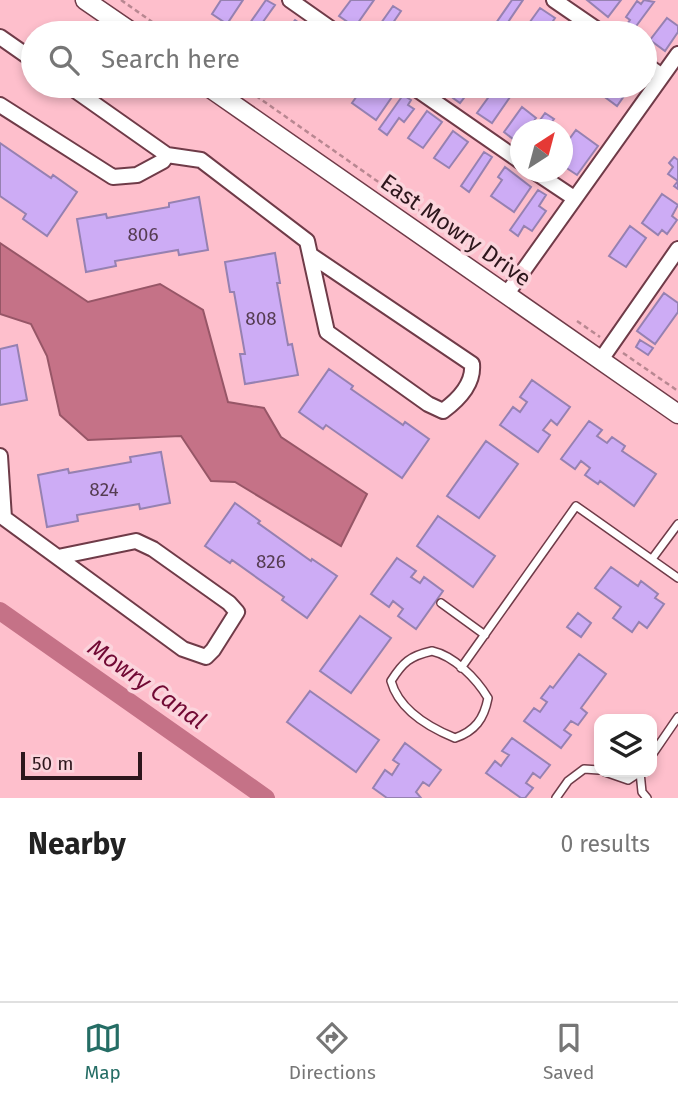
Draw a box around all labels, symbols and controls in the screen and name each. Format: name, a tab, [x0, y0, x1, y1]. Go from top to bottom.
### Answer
search box	[21, 21, 657, 98]
icon: search	[45, 41, 83, 79]
text: Search here	[101, 44, 240, 75]
north arrow	[510, 119, 573, 182]
street label: East Mowry Drive	[375, 168, 537, 292]
house number: 806	[127, 223, 159, 246]
house number: 808	[245, 307, 277, 330]
house number: 824	[89, 478, 119, 501]
house number: 826	[256, 550, 286, 573]
water label: Mowry Canal	[83, 633, 211, 735]
map controls	[594, 714, 657, 777]
button: layers	[594, 714, 657, 777]
scale bar	[21, 749, 142, 781]
text: 50 m	[32, 752, 73, 775]
text: Nearby	[28, 826, 126, 862]
text: 0 results	[560, 830, 650, 858]
tab: Map	[84, 1019, 122, 1084]
tab: Directions	[289, 1019, 376, 1084]
tab: Saved	[543, 1019, 594, 1084]

